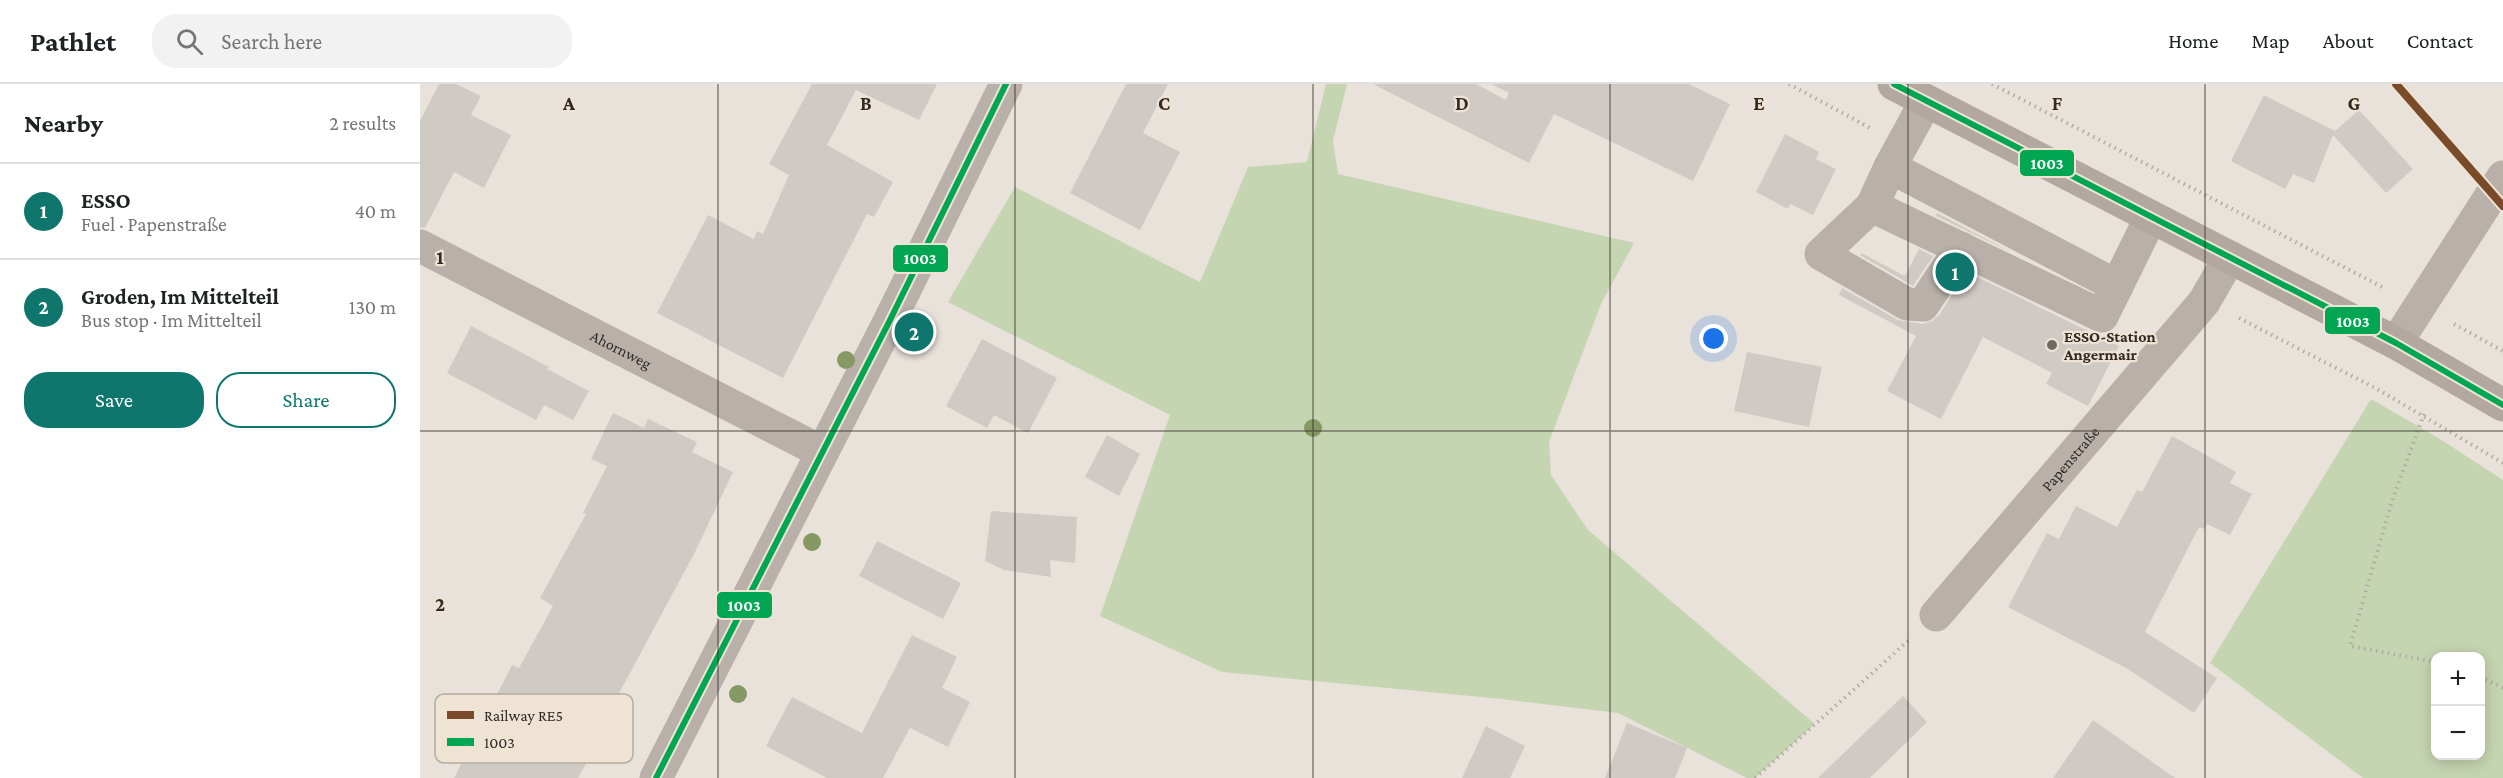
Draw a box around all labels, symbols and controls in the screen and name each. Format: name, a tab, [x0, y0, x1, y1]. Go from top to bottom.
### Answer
search box	[152, 14, 572, 68]
icon: search	[173, 25, 206, 58]
text: Pathlet	[30, 26, 116, 57]
text: Search here	[221, 29, 322, 54]
text: Home	[2168, 29, 2218, 53]
text: Map	[2251, 29, 2290, 53]
text: About	[2323, 29, 2374, 53]
text: Contact	[2407, 29, 2473, 53]
text: A	[562, 92, 576, 114]
text: B	[860, 92, 872, 114]
text: C	[1158, 92, 1170, 114]
text: D	[1455, 92, 1469, 114]
text: E	[1753, 92, 1765, 114]
text: F	[2052, 92, 2063, 114]
text: G	[2348, 92, 2361, 114]
text: Nearby	[24, 109, 103, 138]
text: 2 results	[329, 112, 396, 134]
line badge: 1003	[2019, 149, 2075, 177]
text: 1003	[2030, 155, 2064, 172]
text: ESSO	[81, 188, 131, 213]
text: 1	[40, 200, 47, 222]
text: 40 m	[355, 200, 396, 222]
text: Fuel · Papenstraße	[81, 213, 227, 235]
line badge: 1003	[892, 244, 949, 273]
text: 1	[436, 246, 444, 268]
text: 1003	[903, 250, 937, 267]
pin: 1	[1936, 250, 1975, 294]
text: Groden, Im Mittelteil	[81, 284, 279, 309]
text: 2	[38, 296, 49, 318]
text: 130 m	[349, 296, 396, 318]
line badge: 1003	[2324, 306, 2381, 335]
text: Bus stop · Im Mittelteil	[81, 309, 262, 331]
pin: 2	[894, 310, 934, 354]
text: 1003	[2336, 313, 2370, 330]
your location	[1699, 324, 1728, 353]
street label: Ahornweg	[588, 326, 655, 373]
place label: ESSO-Station Angermair	[2063, 328, 2156, 363]
marker: ESSO-Station Angermair	[2045, 338, 2059, 352]
button: Save	[24, 372, 204, 428]
button: Share	[216, 372, 396, 428]
street label: Papenstraße	[2038, 423, 2102, 494]
line badge: 1003	[716, 591, 773, 619]
text: 2	[435, 593, 445, 615]
text: 1003	[727, 597, 761, 614]
map controls	[2431, 652, 2485, 760]
button: +	[2431, 652, 2485, 706]
legend	[435, 694, 633, 763]
button: −	[2431, 706, 2485, 760]
text: Railway RE5	[484, 707, 563, 725]
text: 1003	[484, 734, 515, 751]

